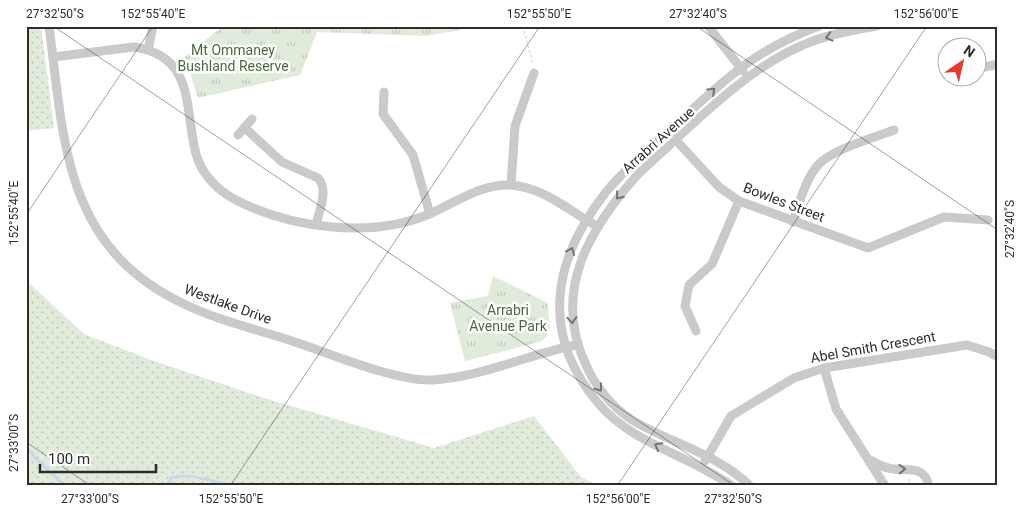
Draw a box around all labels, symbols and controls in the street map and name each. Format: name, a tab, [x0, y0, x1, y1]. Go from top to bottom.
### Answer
text: 27°32'50"S	[26, 7, 84, 21]
text: 152°55'40"E	[121, 7, 185, 21]
text: 152°55'50"E	[507, 7, 571, 21]
text: 27°32'40"S	[669, 7, 727, 21]
text: 152°56'00"E	[894, 7, 958, 21]
one-way arrow	[825, 31, 834, 42]
north arrow	[936, 38, 986, 88]
park label: Mt Ommaney Bushland Reserve	[177, 42, 289, 74]
text: N	[961, 42, 978, 61]
one-way arrow	[706, 88, 715, 97]
street label: Arrabri Avenue	[619, 104, 697, 176]
street label: Bowles Street	[741, 179, 827, 225]
text: 152°55'40"E	[7, 181, 21, 245]
one-way arrow	[616, 190, 624, 199]
text: 27°32'40"S	[1003, 200, 1017, 258]
one-way arrow	[564, 247, 574, 256]
street label: Westlake Drive	[182, 281, 274, 327]
park label: Arrabri Avenue Park	[469, 302, 548, 334]
one-way arrow	[567, 317, 578, 325]
street label: Abel Smith Crescent	[809, 328, 937, 366]
one-way arrow	[594, 382, 602, 391]
text: 27°33'00"S	[7, 414, 21, 472]
scale bar	[40, 442, 156, 474]
one-way arrow	[654, 442, 663, 452]
text: 100 m	[48, 450, 90, 468]
one-way arrow	[898, 463, 906, 474]
text: 27°33'00"S	[61, 492, 119, 506]
text: 152°55'50"E	[199, 492, 263, 506]
text: 152°56'00"E	[586, 492, 650, 506]
text: 27°32'50"S	[704, 492, 762, 506]

